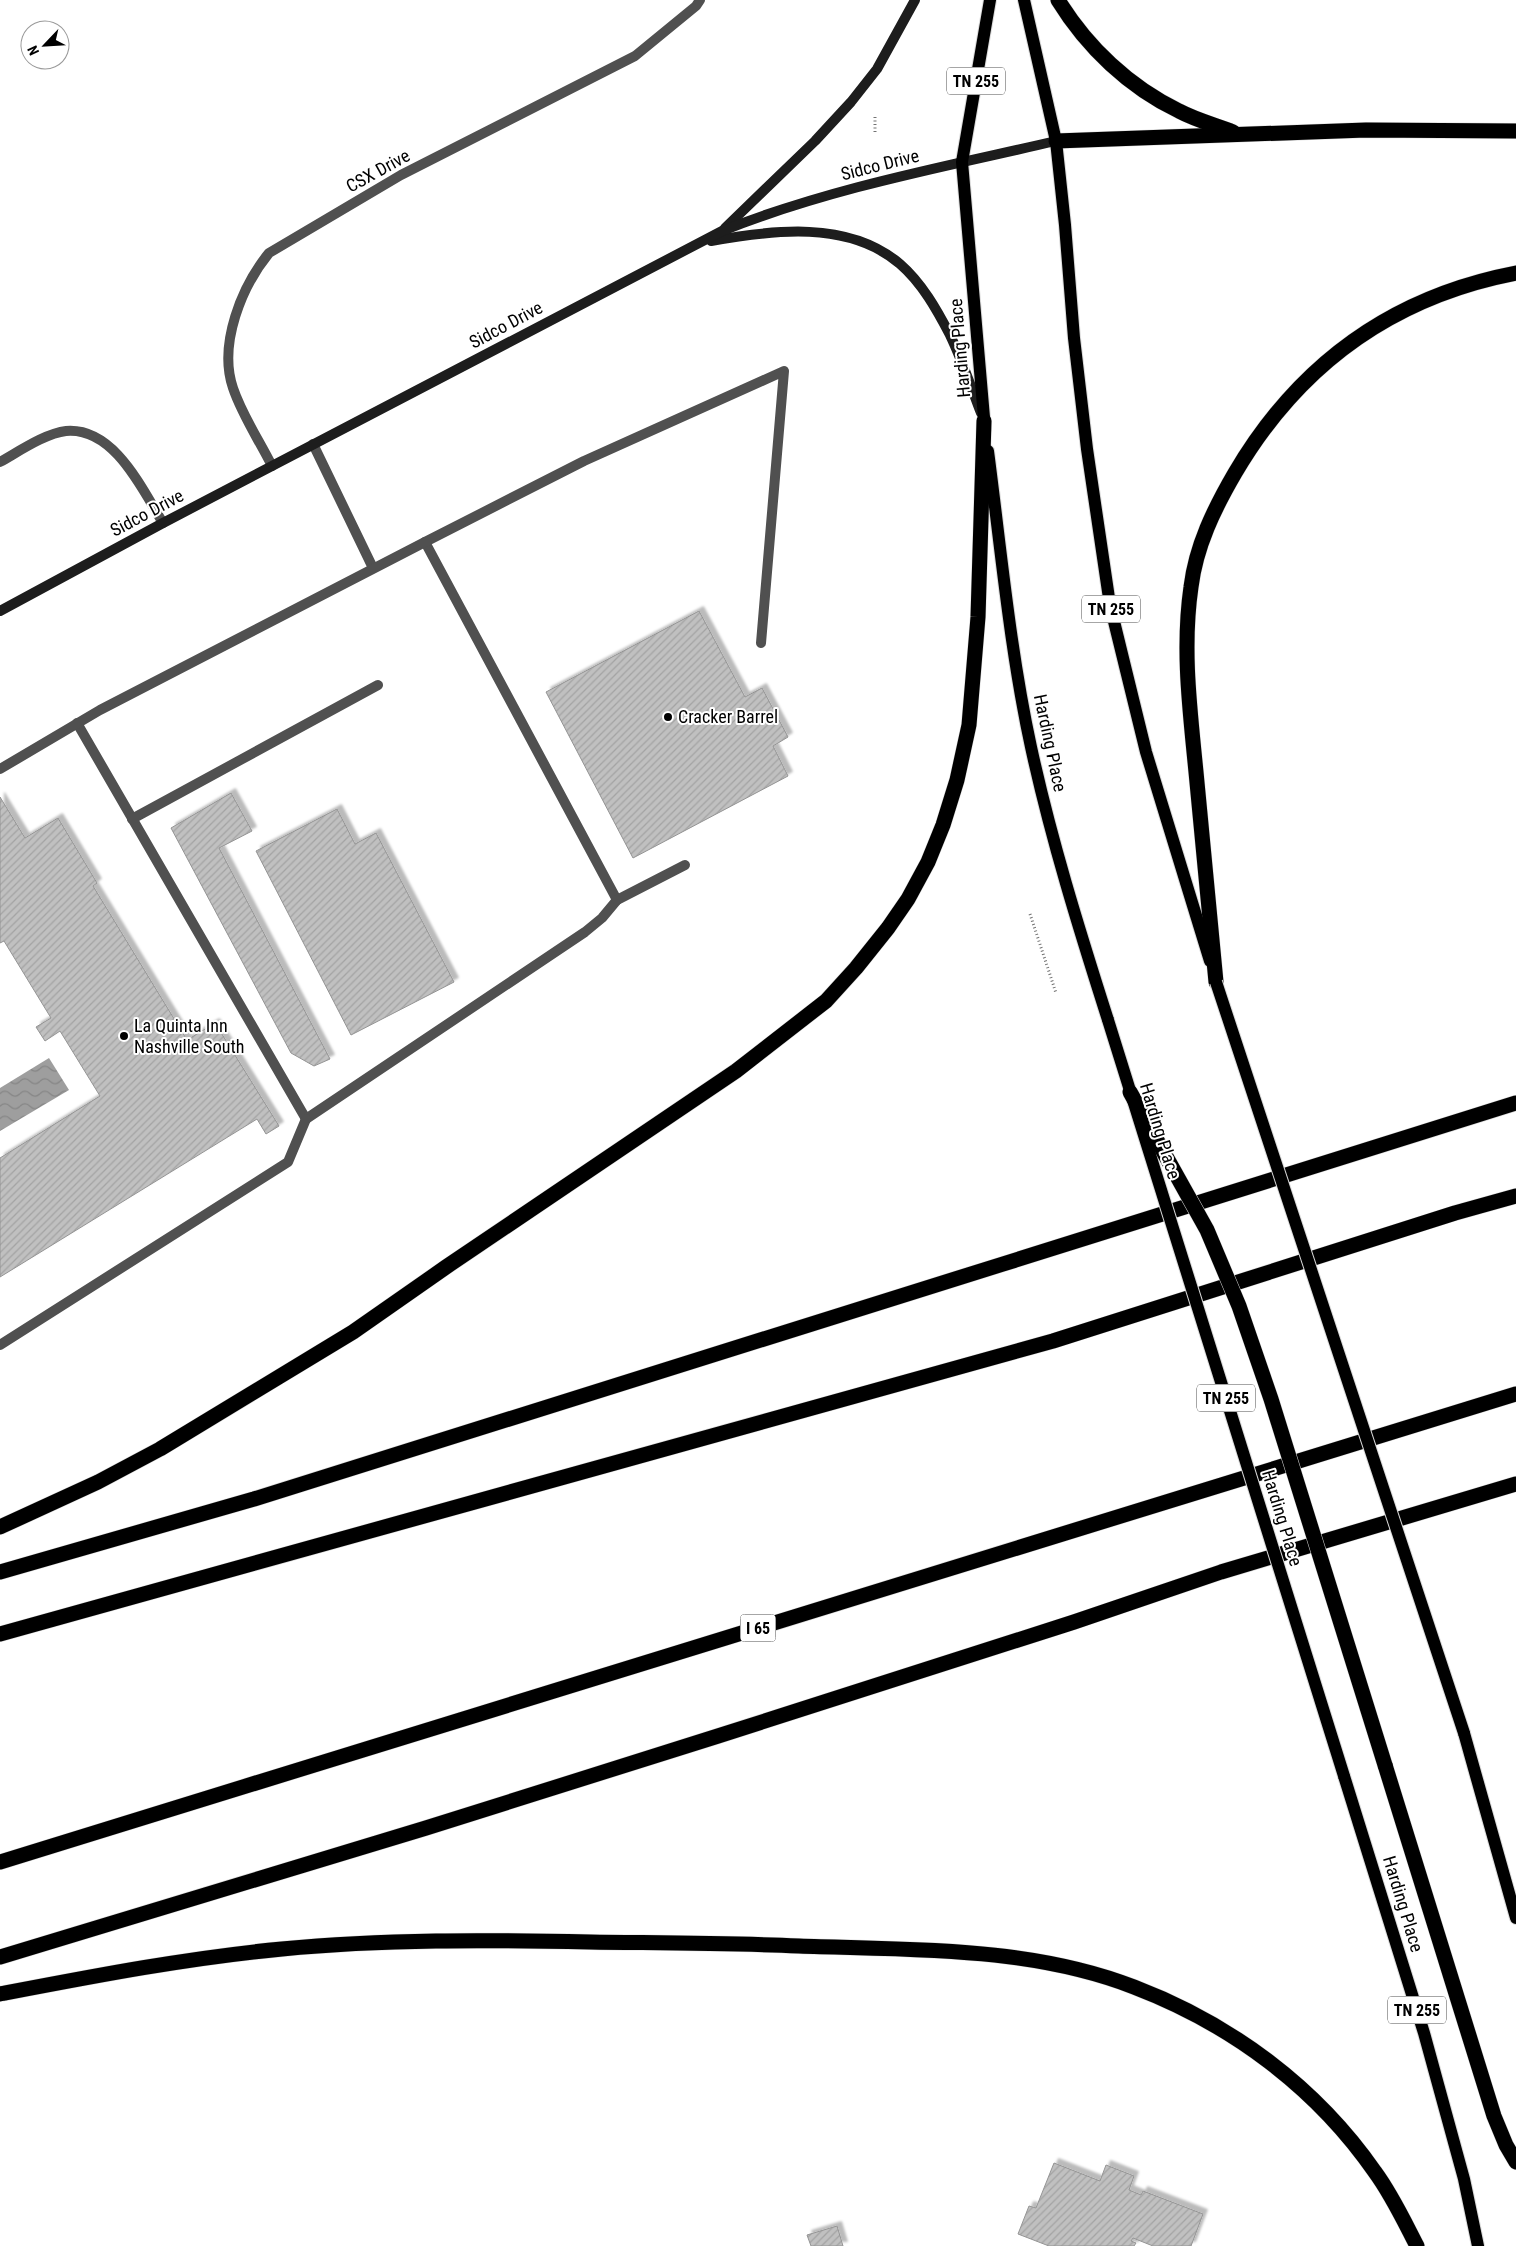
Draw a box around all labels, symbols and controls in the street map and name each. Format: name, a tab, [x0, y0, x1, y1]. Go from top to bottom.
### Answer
north arrow	[20, 20, 70, 70]
text: N	[24, 43, 42, 58]
road number: TN 255	[947, 68, 1005, 94]
street label: CSX Drive	[342, 145, 413, 197]
street label: Sidco Drive	[839, 145, 921, 184]
street label: Sidco Drive	[466, 297, 546, 353]
street label: Harding Place	[945, 298, 974, 398]
street label: Sidco Drive	[107, 485, 187, 541]
road number: TN 255	[1082, 596, 1140, 622]
street label: Harding Place	[1030, 692, 1071, 794]
place label: Cracker Barrel	[678, 706, 778, 727]
marker: Cracker Barrel	[662, 711, 674, 723]
place label: La Quinta Inn Nashville South	[134, 1015, 244, 1057]
marker: La Quinta Inn Nashville South	[118, 1030, 130, 1042]
street label: Harding Place	[1136, 1080, 1185, 1181]
road number: TN 255	[1197, 1385, 1255, 1412]
street label: Harding Place	[1258, 1467, 1307, 1568]
road number: I 65	[740, 1615, 776, 1642]
street label: Harding Place	[1379, 1853, 1428, 1954]
road number: TN 255	[1388, 1996, 1446, 2024]

